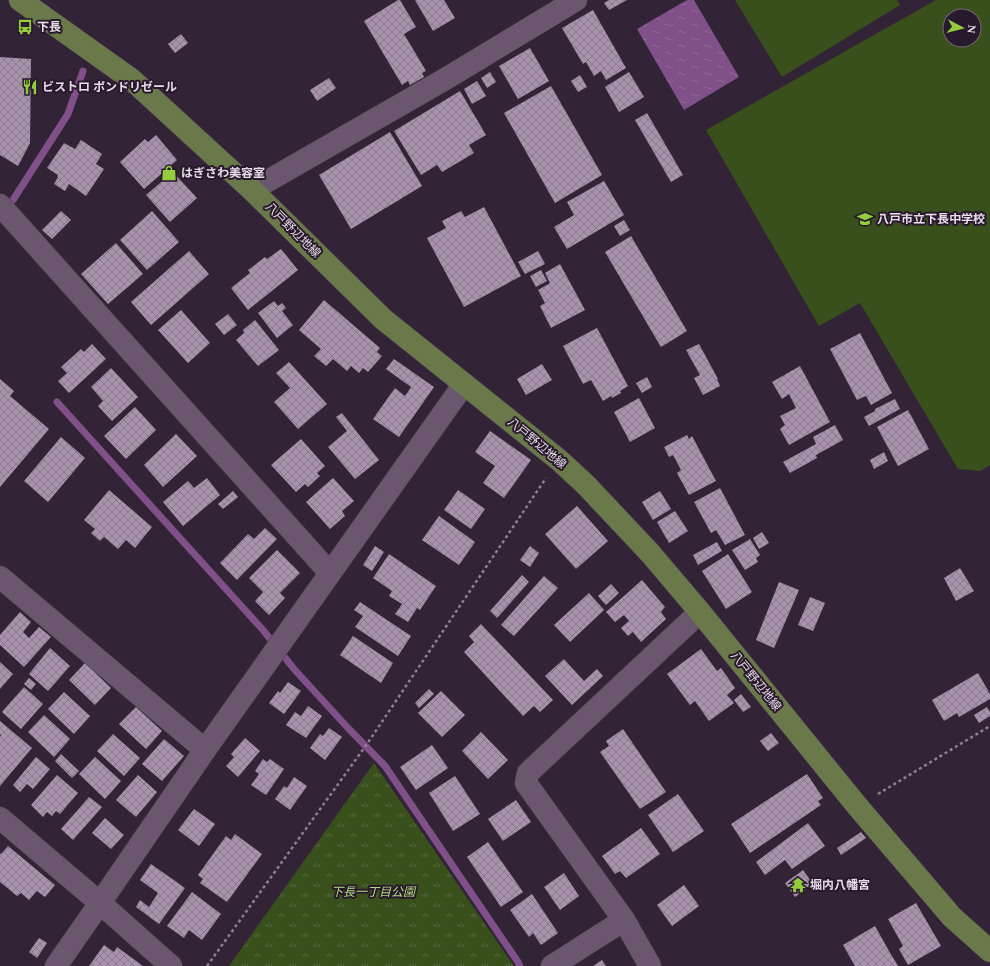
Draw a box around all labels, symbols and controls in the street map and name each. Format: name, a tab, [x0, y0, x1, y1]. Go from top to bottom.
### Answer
north arrow	[942, 8, 982, 48]
bus stop icon: 下長	[16, 18, 34, 36]
place label: 下長	[37, 18, 61, 37]
text: N	[962, 24, 980, 35]
restaurant icon: ビストロ ポンドリゼール	[21, 78, 39, 96]
place label: ビストロ ポンドリゼール	[42, 78, 177, 97]
shop icon: はぎさわ美容室	[160, 164, 178, 182]
place label: はぎさわ美容室	[181, 164, 265, 183]
street label: 八戸野辺地線	[260, 198, 325, 263]
school or university icon: 八戸市立下長中学校	[856, 210, 874, 228]
place label: 八戸市立下長中学校	[877, 210, 985, 229]
street label: 八戸野辺地線	[503, 413, 570, 474]
street label: 八戸野辺地線	[726, 647, 786, 715]
temple icon: 堀内八幡宮	[789, 876, 807, 894]
place label: 堀内八幡宮	[810, 876, 870, 895]
park label: 下長一丁目公園	[331, 883, 417, 902]

